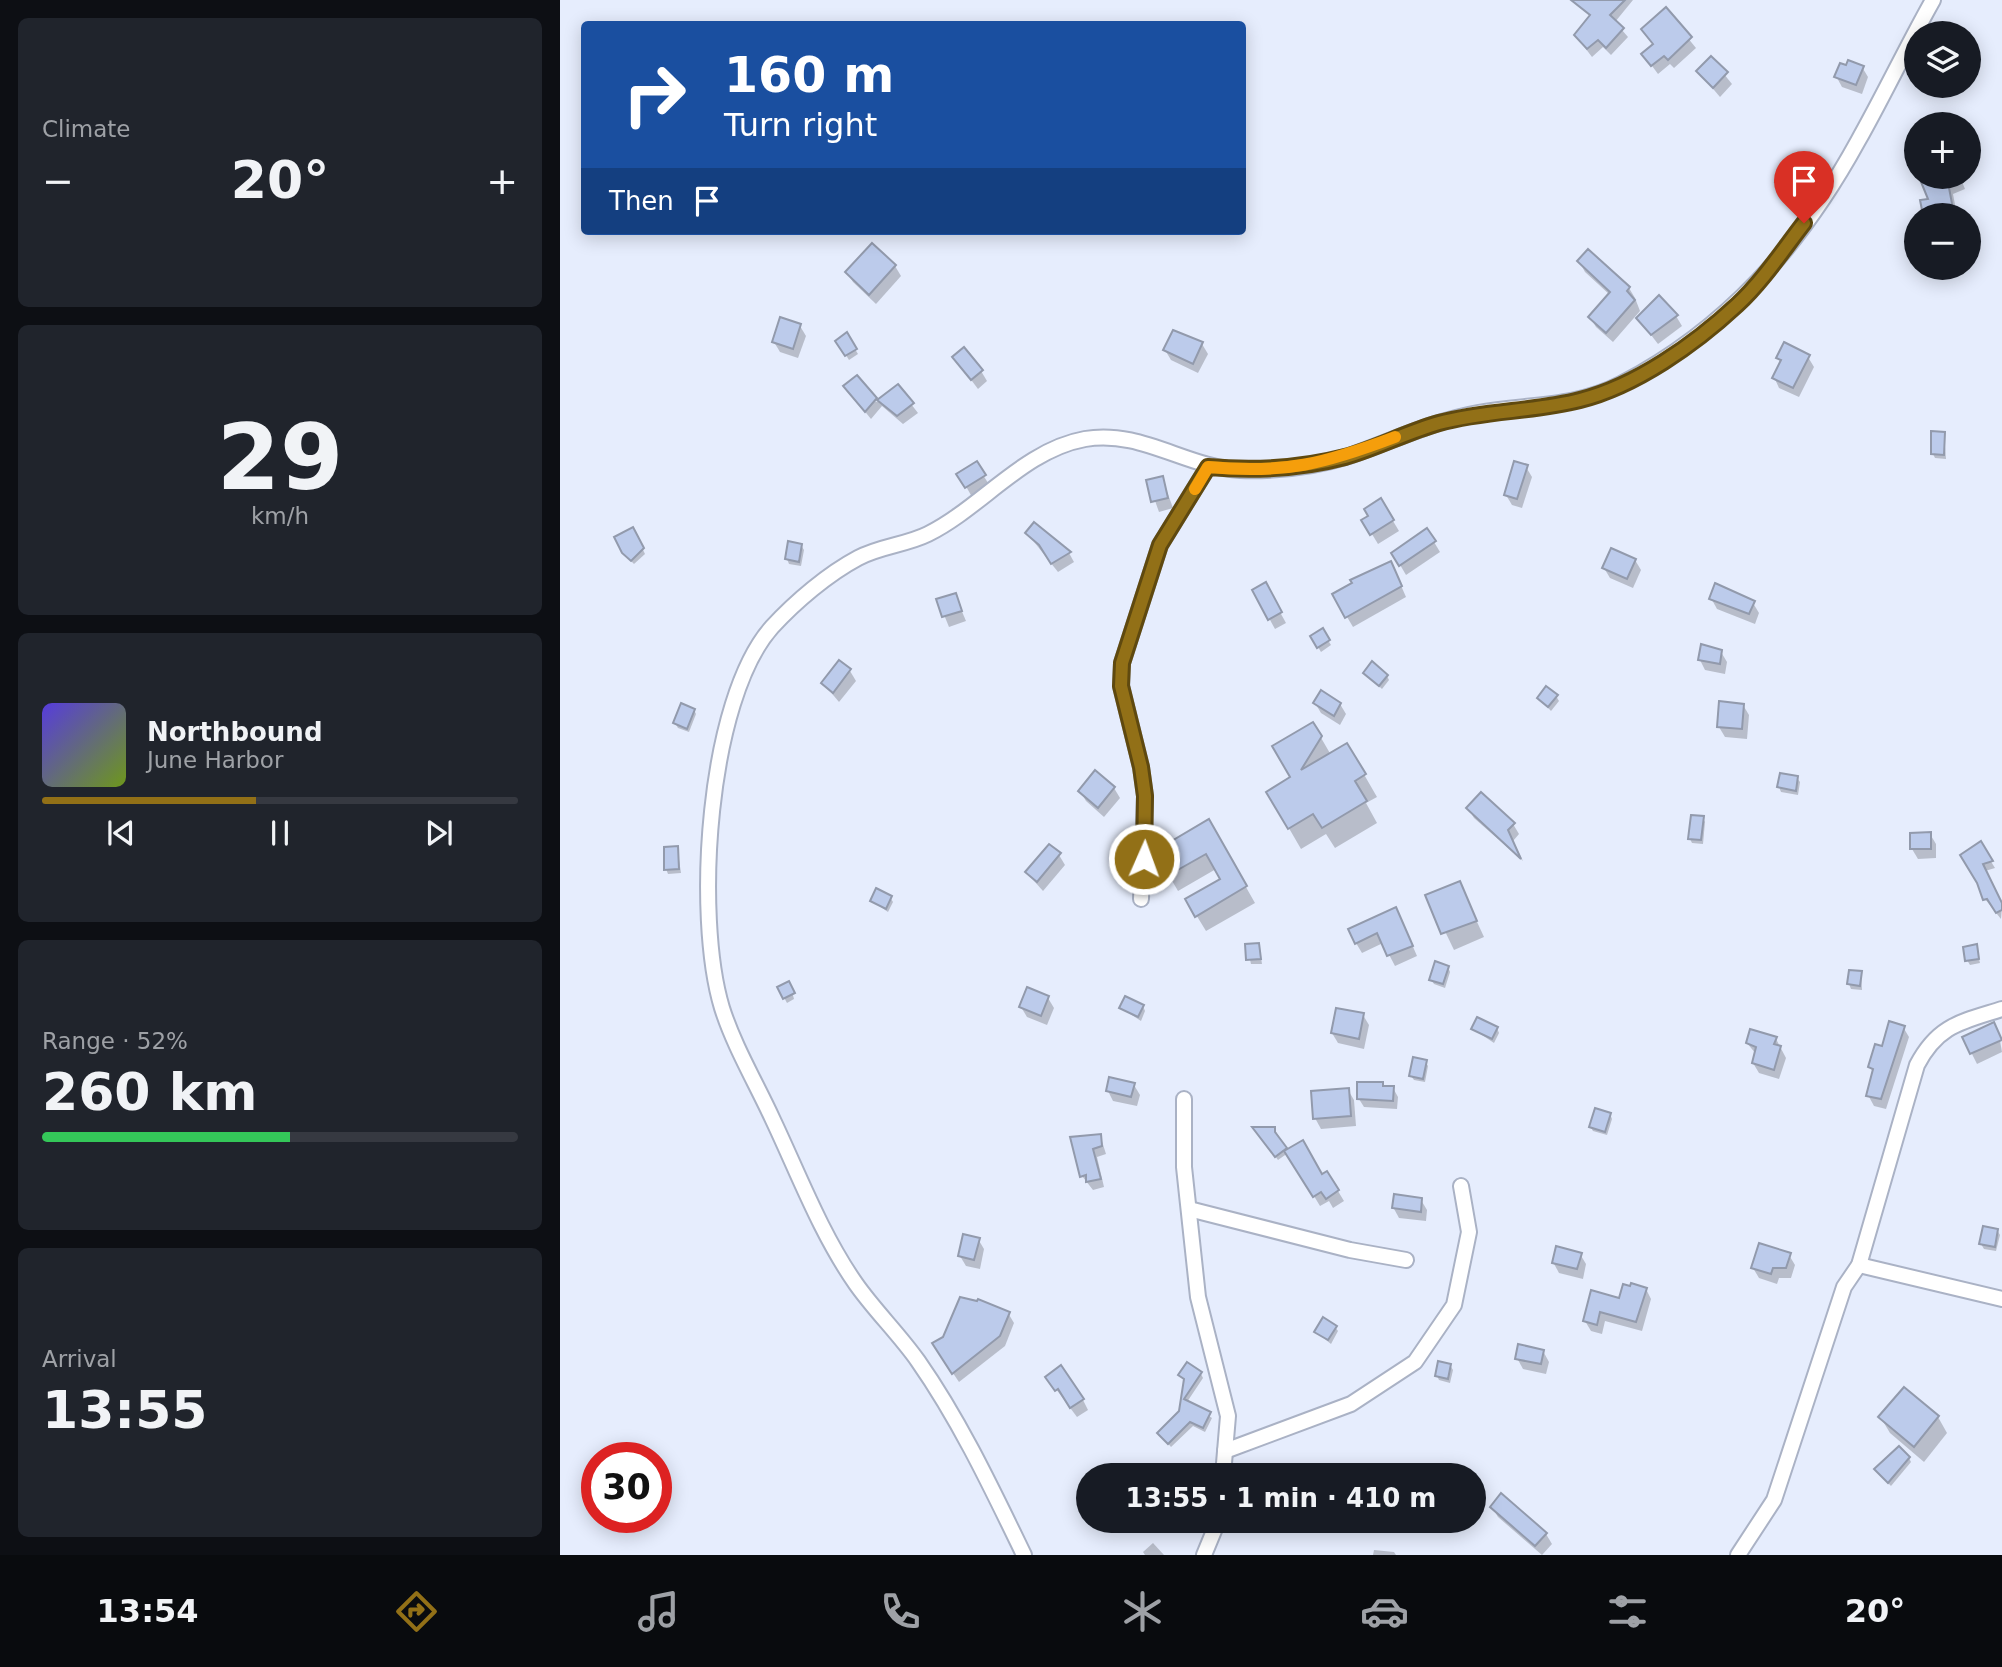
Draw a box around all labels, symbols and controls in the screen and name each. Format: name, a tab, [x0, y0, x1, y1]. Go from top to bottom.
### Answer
map controls	[1904, 21, 1981, 280]
button: layers	[1904, 21, 1981, 98]
text: 160 m	[724, 47, 894, 104]
icon: right	[609, 49, 700, 140]
text: Turn right	[724, 106, 877, 144]
button: +	[1904, 112, 1981, 189]
text: Climate	[42, 116, 131, 142]
text: 20°	[231, 150, 329, 210]
pin	[1774, 151, 1834, 223]
text: −	[42, 159, 74, 203]
text: +	[486, 159, 518, 203]
icon: arrive	[1785, 162, 1823, 200]
icon: arrive	[688, 182, 726, 220]
text: Then	[609, 186, 674, 216]
button: −	[1904, 203, 1981, 280]
text: 29	[217, 405, 343, 510]
text: km/h	[251, 503, 309, 529]
text: Northbound	[147, 717, 323, 747]
text: June Harbor	[147, 747, 283, 773]
icon: previous	[102, 814, 140, 852]
icon: pause	[261, 814, 299, 852]
icon: next	[420, 814, 458, 852]
position arrow	[1107, 822, 1181, 896]
text: Range · 52%	[42, 1028, 188, 1054]
text: 260 km	[42, 1062, 257, 1122]
text: Arrival	[42, 1346, 117, 1372]
text: 13:55	[42, 1380, 208, 1440]
speed limit sign: 30	[581, 1442, 672, 1533]
text: 13:55 · 1 min · 410 m	[1126, 1483, 1436, 1513]
icon: directions	[392, 1587, 441, 1636]
icon: music	[634, 1587, 683, 1636]
icon: phone	[876, 1587, 925, 1636]
icon: climate	[1118, 1587, 1167, 1636]
icon: car	[1360, 1587, 1409, 1636]
icon: filters	[1603, 1587, 1652, 1636]
text: 13:54	[97, 1592, 198, 1630]
text: 20°	[1845, 1592, 1905, 1630]

